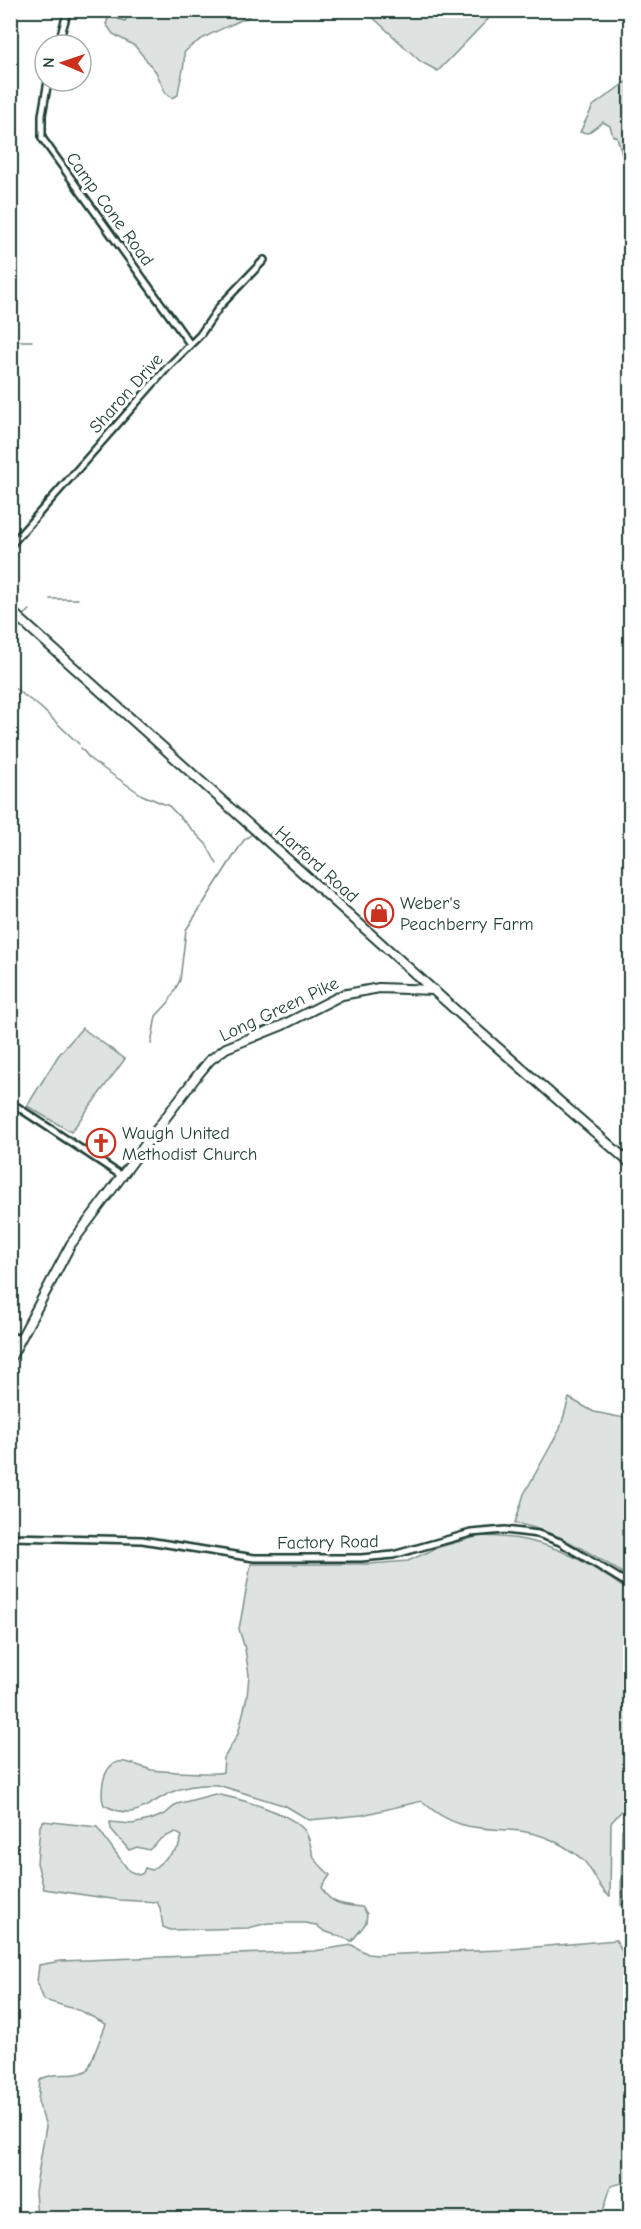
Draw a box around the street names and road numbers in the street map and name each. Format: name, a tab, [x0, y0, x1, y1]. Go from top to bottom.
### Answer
street label: Camp Cone Road	[61, 148, 158, 270]
street label: Sharon Drive	[85, 349, 168, 437]
street label: Harford Road	[271, 822, 363, 907]
street label: Long Green Pike	[216, 973, 342, 1046]
street label: Factory Road	[277, 1531, 379, 1554]

